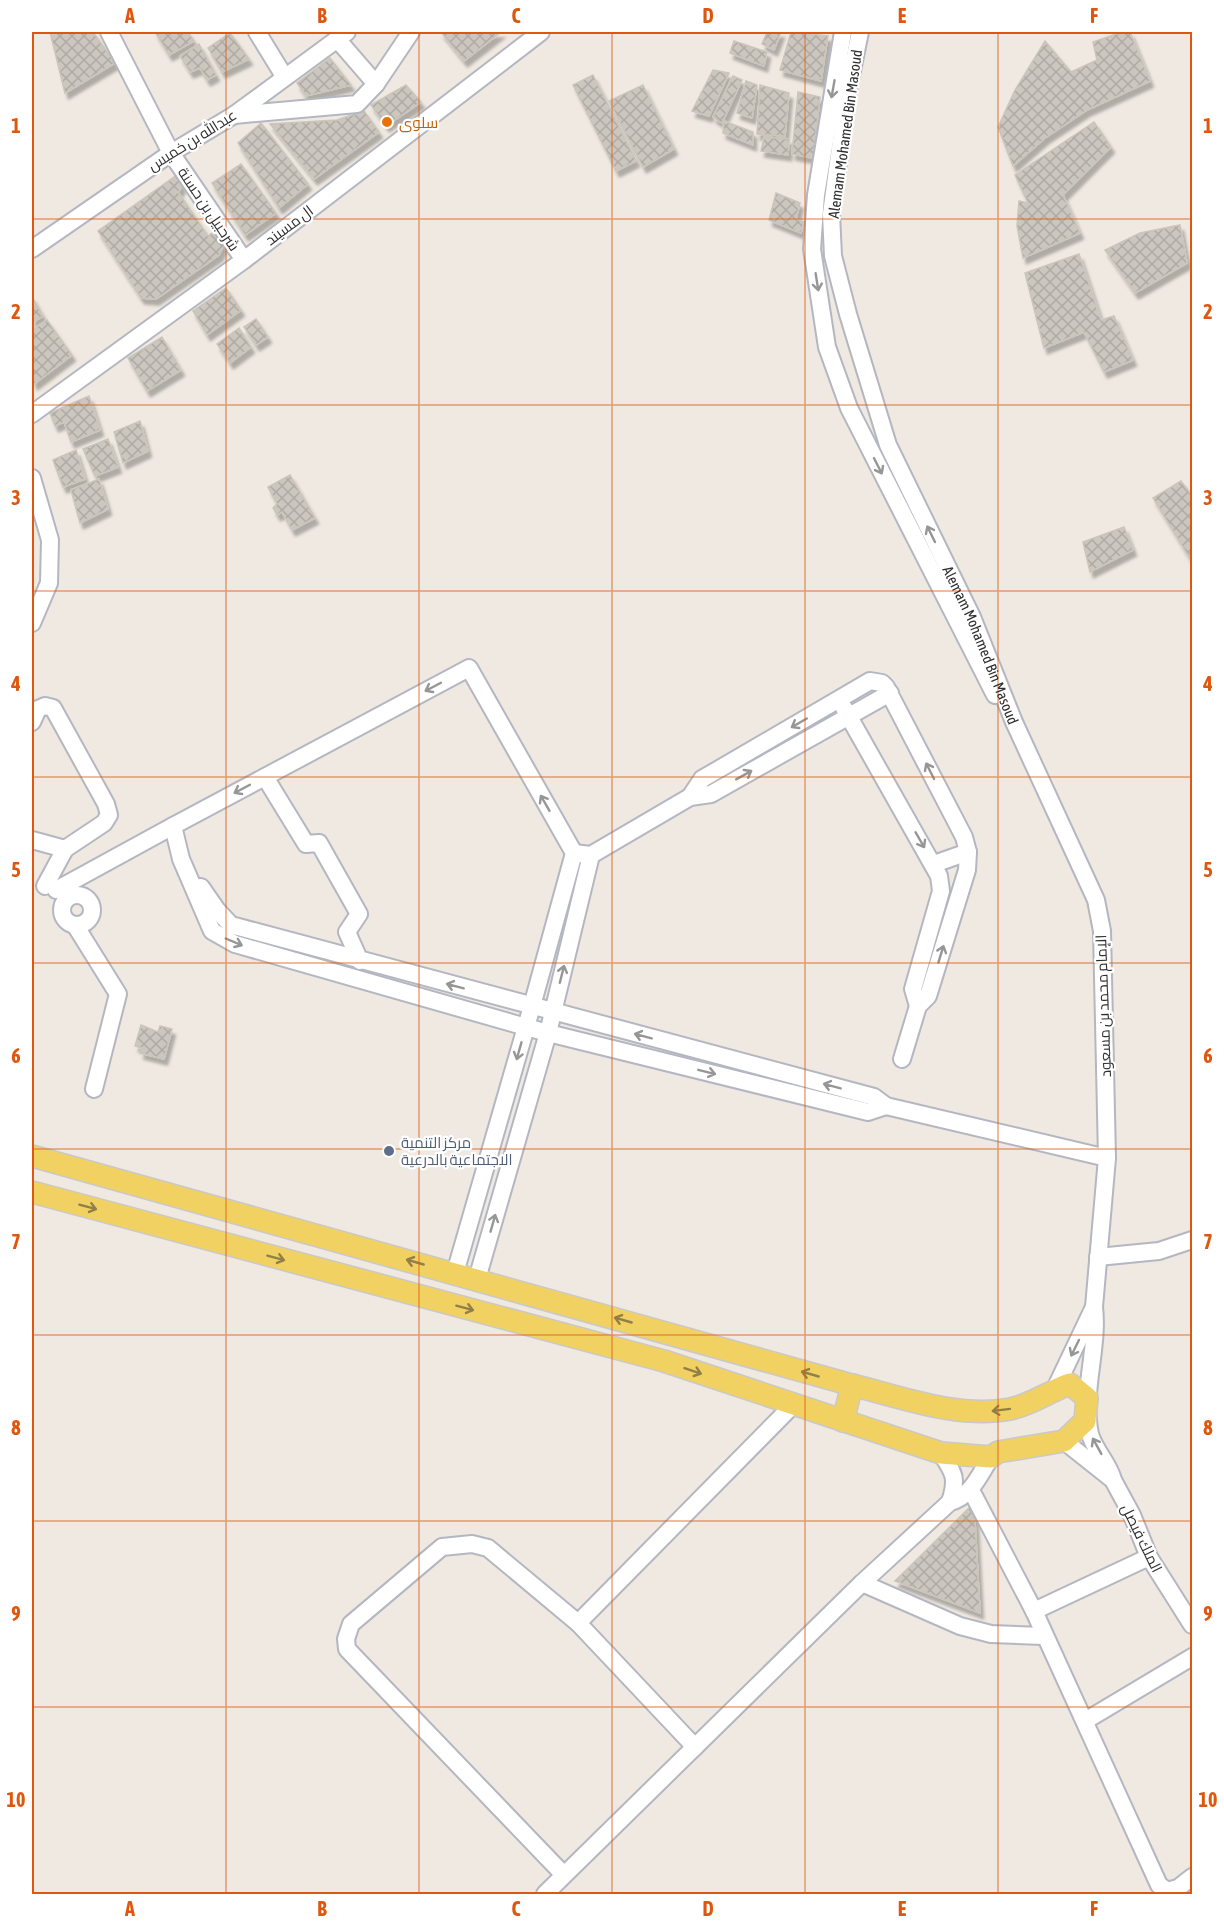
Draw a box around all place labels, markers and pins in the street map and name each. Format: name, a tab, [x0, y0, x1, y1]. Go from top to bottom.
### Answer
place label: سلوى	[399, 114, 438, 133]
marker: سلوى	[380, 115, 394, 129]
place label: مركز التنمية الاجتماعية بالدرعية	[401, 1134, 512, 1169]
marker: مركز التنمية الاجتماعية بالدرعية	[382, 1144, 396, 1158]

